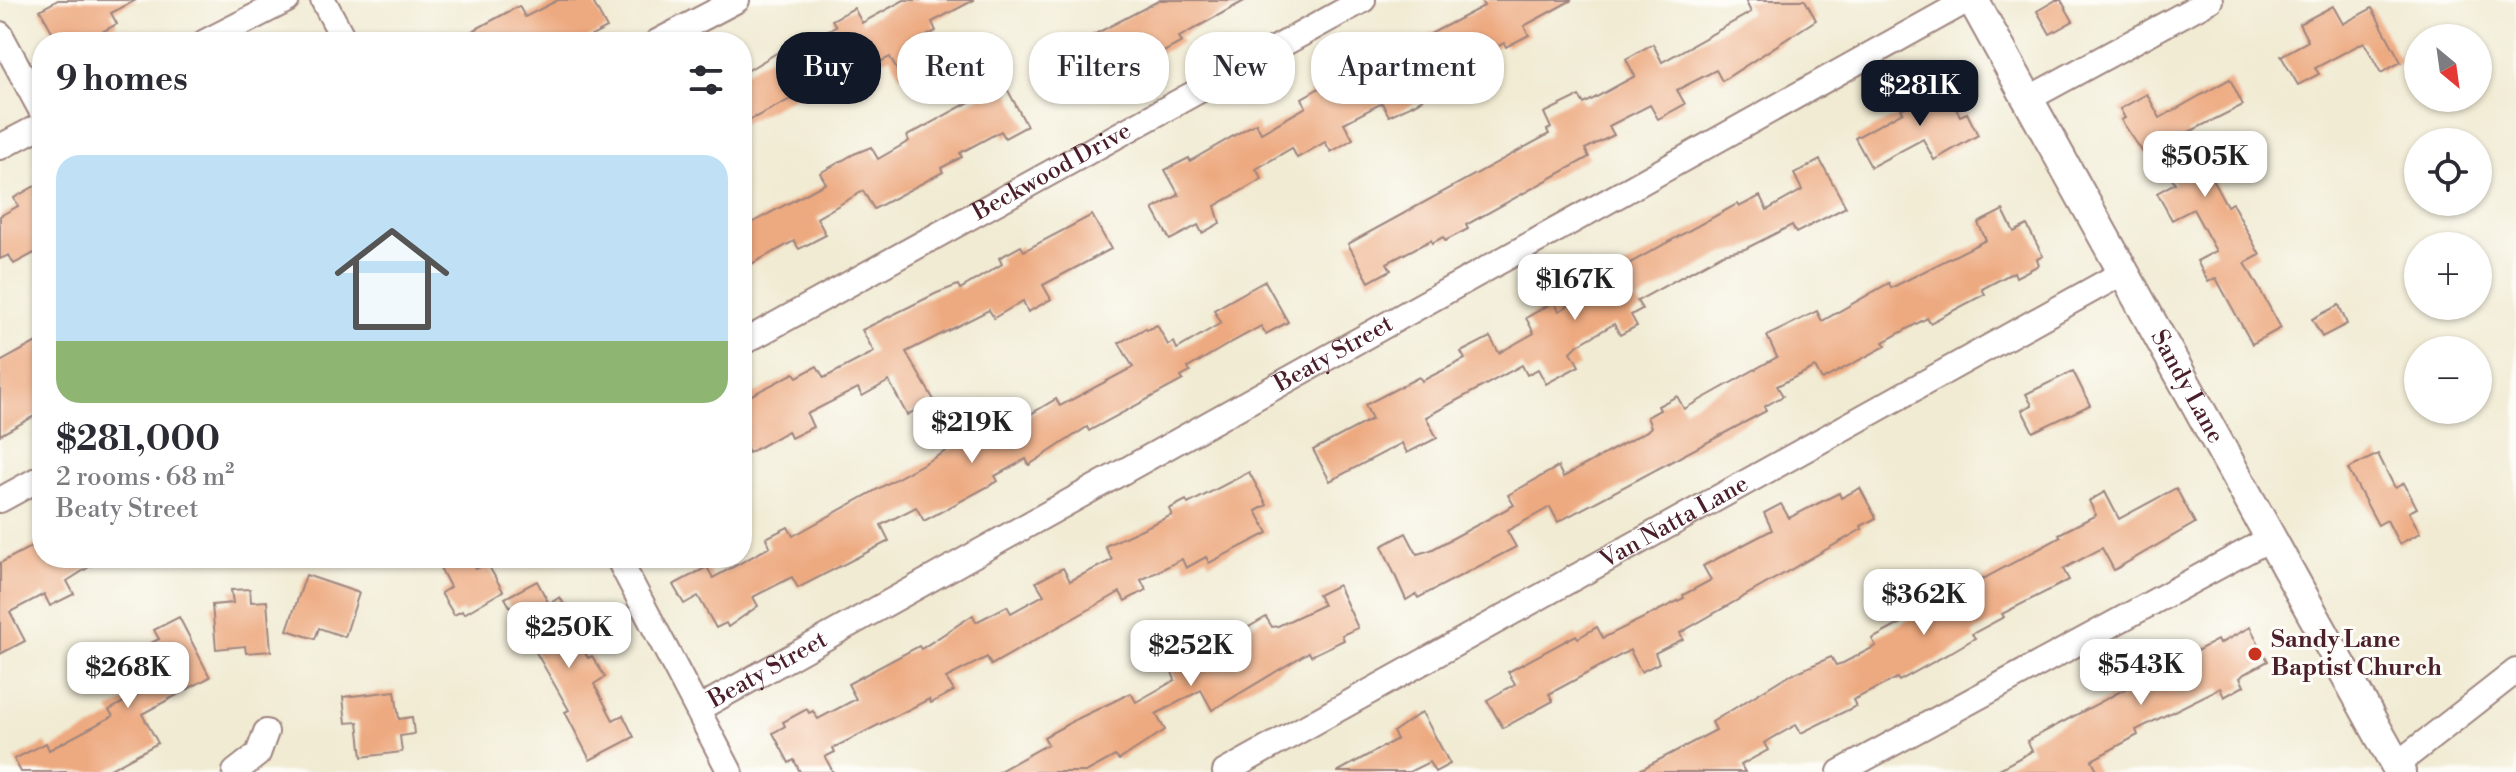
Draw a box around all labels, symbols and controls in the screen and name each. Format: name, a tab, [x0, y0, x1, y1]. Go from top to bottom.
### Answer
north arrow	[2404, 24, 2492, 112]
map controls	[2404, 24, 2492, 424]
chip: Buy	[776, 32, 881, 104]
chip: Rent	[897, 32, 1013, 104]
chip: Filters	[1029, 32, 1169, 104]
chip: New	[1185, 32, 1295, 104]
chip: Apartment	[1311, 32, 1504, 104]
icon: filters	[684, 58, 728, 102]
text: 9 homes	[56, 59, 188, 101]
pin: $281K	[1864, 60, 1976, 128]
text: $281K	[1879, 70, 1961, 102]
street label: Beckwood Drive	[966, 116, 1136, 228]
button: locate	[2404, 128, 2492, 216]
pin: $505K	[2149, 131, 2261, 199]
text: $505K	[2161, 141, 2249, 173]
icon: home	[320, 207, 464, 351]
button: +	[2404, 232, 2492, 320]
pin: $167K	[1519, 254, 1631, 322]
text: $167K	[1536, 264, 1614, 296]
street label: Beaty Street	[1268, 309, 1399, 400]
street label: Sandy Lane	[2143, 325, 2230, 449]
button: −	[2404, 336, 2492, 424]
pin: $219K	[916, 397, 1028, 465]
text: $219K	[931, 407, 1013, 439]
text: $281,000	[56, 419, 220, 461]
text: 2 rooms · 68 m²	[56, 461, 234, 493]
street label: Van Natta Lane	[1594, 469, 1754, 576]
text: Beaty Street	[56, 493, 198, 525]
pin: $362K	[1868, 569, 1980, 637]
text: $362K	[1882, 579, 1966, 611]
pin: $250K	[513, 602, 625, 670]
text: $250K	[525, 612, 613, 644]
pin: $252K	[1135, 620, 1247, 688]
street label: Beaty Street	[702, 625, 833, 716]
place label: Sandy Lane Baptist Church	[2271, 625, 2442, 683]
text: $252K	[1148, 630, 1234, 662]
pin: $543K	[2085, 639, 2197, 707]
pin: $268K	[72, 642, 184, 710]
marker: Sandy Lane Baptist Church	[2246, 645, 2264, 663]
text: $543K	[2098, 649, 2184, 681]
text: $268K	[85, 652, 171, 684]

